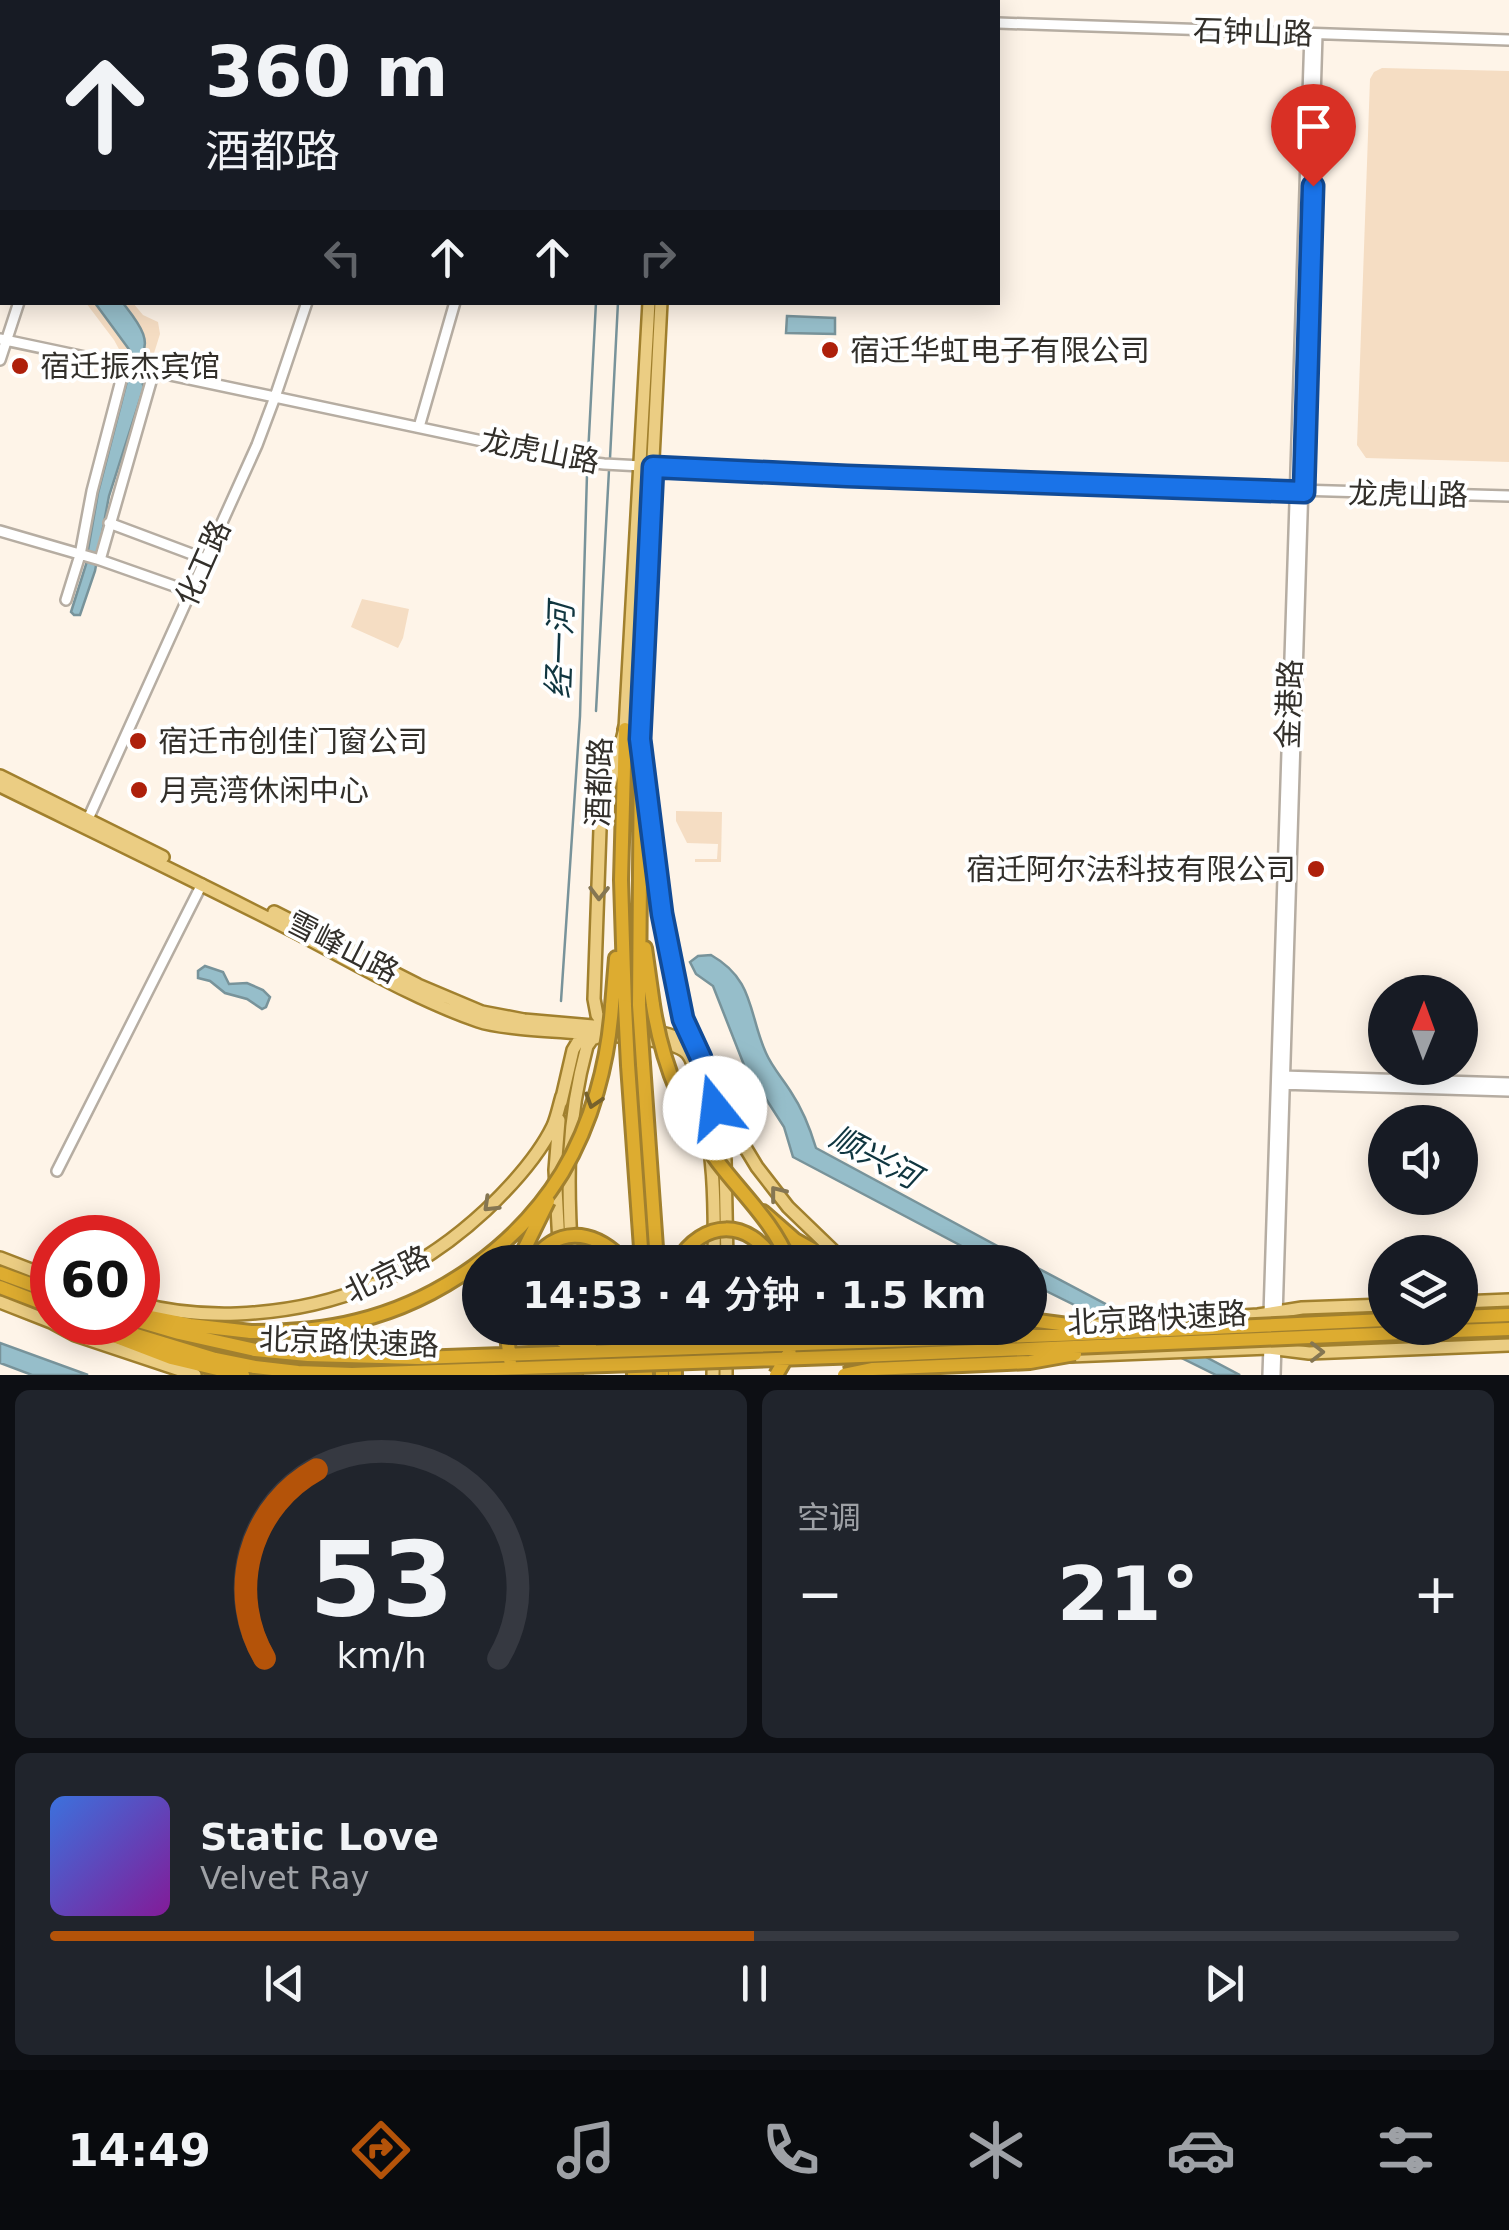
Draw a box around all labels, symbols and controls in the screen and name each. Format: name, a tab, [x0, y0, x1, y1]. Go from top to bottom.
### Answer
street label: 石钟山路	[1192, 12, 1314, 52]
text: 360 m	[205, 31, 448, 113]
icon: ahead	[40, 40, 170, 170]
pin	[1271, 84, 1356, 187]
icon: arrive	[1286, 99, 1341, 154]
text: 酒都路	[205, 125, 340, 178]
icon: left	[315, 230, 370, 285]
icon: ahead	[420, 230, 475, 285]
icon: ahead	[525, 230, 580, 285]
icon: right	[630, 230, 685, 285]
place label: 宿迁华虹电子有限公司	[850, 333, 1150, 368]
marker: 宿迁华虹电子有限公司	[819, 339, 841, 361]
place label: 宿迁振杰宾馆	[40, 349, 220, 384]
marker: 宿迁振杰宾馆	[9, 355, 31, 377]
street label: 龙虎山路	[478, 422, 602, 480]
street label: 龙虎山路	[1348, 475, 1468, 513]
street label: 化工路	[169, 515, 237, 611]
water label: 经一河	[539, 596, 581, 700]
street label: 金港路	[1270, 658, 1308, 750]
place label: 宿迁市创佳门窗公司	[158, 724, 428, 759]
marker: 宿迁市创佳门窗公司	[127, 730, 149, 752]
street label: 酒都路	[580, 736, 618, 828]
place label: 月亮湾休闲中心	[159, 773, 369, 808]
marker: 月亮湾休闲中心	[128, 779, 150, 801]
place label: 宿迁阿尔法科技有限公司	[966, 852, 1296, 887]
marker: 宿迁阿尔法科技有限公司	[1305, 858, 1327, 880]
one-way arrow	[588, 886, 609, 902]
street label: 雪峰山路	[282, 904, 404, 990]
north arrow	[1368, 975, 1478, 1085]
map controls	[1368, 975, 1478, 1345]
position arrow	[663, 1056, 767, 1160]
one-way arrow	[585, 1092, 605, 1109]
button: sound	[1368, 1105, 1478, 1215]
water label: 顺兴河	[824, 1118, 932, 1199]
one-way arrow	[771, 1186, 789, 1204]
one-way arrow	[483, 1193, 502, 1211]
speed limit sign: 60	[30, 1215, 160, 1345]
button: layers	[1368, 1235, 1478, 1345]
street label: 北京路	[339, 1239, 435, 1309]
text: 14:53 · 4 分钟 · 1.5 km	[523, 1273, 986, 1317]
street label: 北京路快速路	[1066, 1296, 1248, 1340]
street label: 北京路快速路	[258, 1321, 440, 1363]
one-way arrow	[1310, 1341, 1326, 1363]
text: 空调	[797, 1499, 861, 1537]
text: 53	[309, 1519, 453, 1641]
text: 21°	[1057, 1550, 1199, 1638]
text: −	[797, 1562, 843, 1626]
text: +	[1413, 1562, 1459, 1626]
text: km/h	[336, 1635, 426, 1676]
text: Static Love	[200, 1815, 439, 1859]
text: Velvet Ray	[200, 1859, 369, 1897]
icon: previous	[257, 1956, 312, 2011]
icon: pause	[727, 1956, 782, 2011]
icon: next	[1197, 1956, 1252, 2011]
icon: directions	[346, 2115, 416, 2185]
icon: music	[551, 2115, 621, 2185]
icon: phone	[756, 2115, 826, 2185]
icon: climate	[961, 2115, 1031, 2185]
icon: car	[1166, 2115, 1236, 2185]
icon: filters	[1371, 2115, 1441, 2185]
text: 14:49	[68, 2124, 211, 2177]

